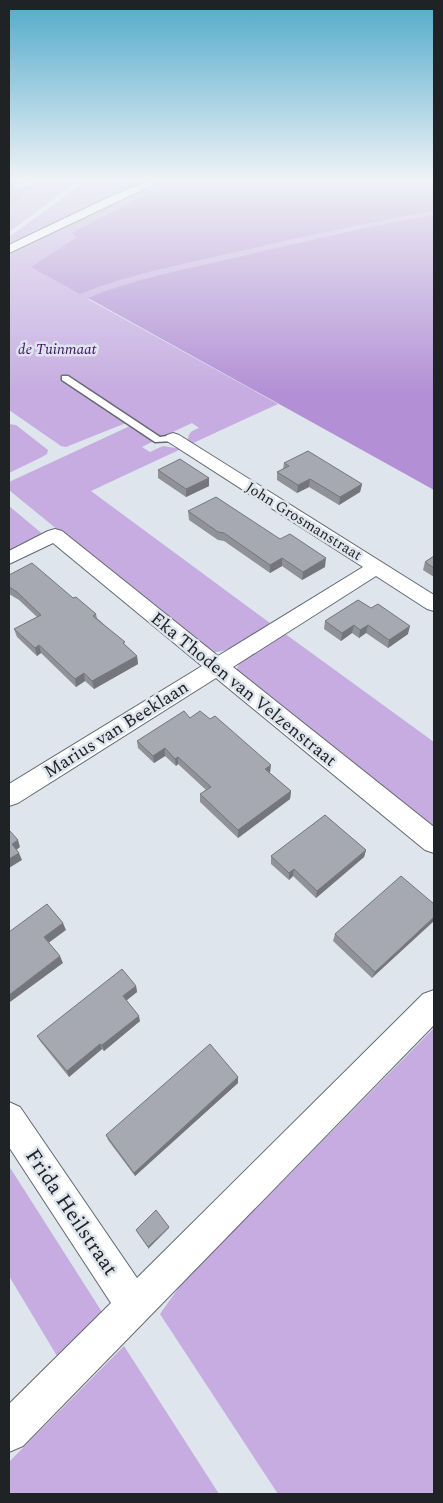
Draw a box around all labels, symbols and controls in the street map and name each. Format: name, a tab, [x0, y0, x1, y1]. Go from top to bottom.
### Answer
park label: de Tuinmaat	[18, 338, 97, 361]
street label: John Grosmanstraat	[241, 476, 367, 567]
street label: Eka Thoden van Velzenstraat	[145, 606, 343, 773]
street label: Marius van Beeklaan	[39, 674, 194, 785]
street label: Frida Heilstraat	[17, 1143, 126, 1283]

